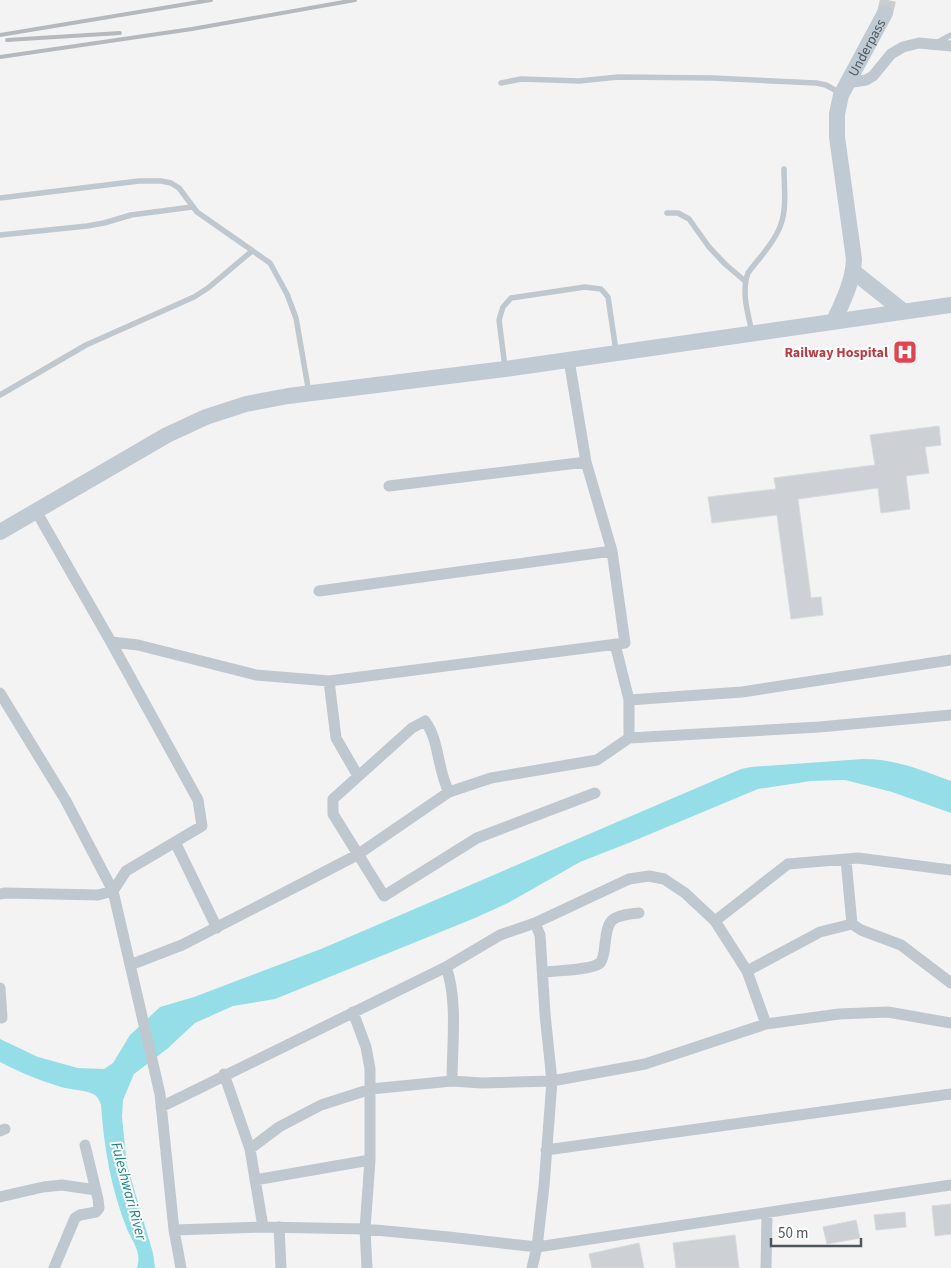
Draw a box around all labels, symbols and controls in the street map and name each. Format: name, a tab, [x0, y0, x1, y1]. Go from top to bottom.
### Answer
street label: Underpass	[844, 16, 891, 80]
hospital icon: Railway Hospital	[892, 339, 918, 365]
place label: Railway Hospital	[784, 343, 888, 363]
water label: Fuleshwari River	[105, 1140, 152, 1243]
scale bar	[771, 1216, 861, 1248]
text: 50 m	[778, 1223, 808, 1244]

